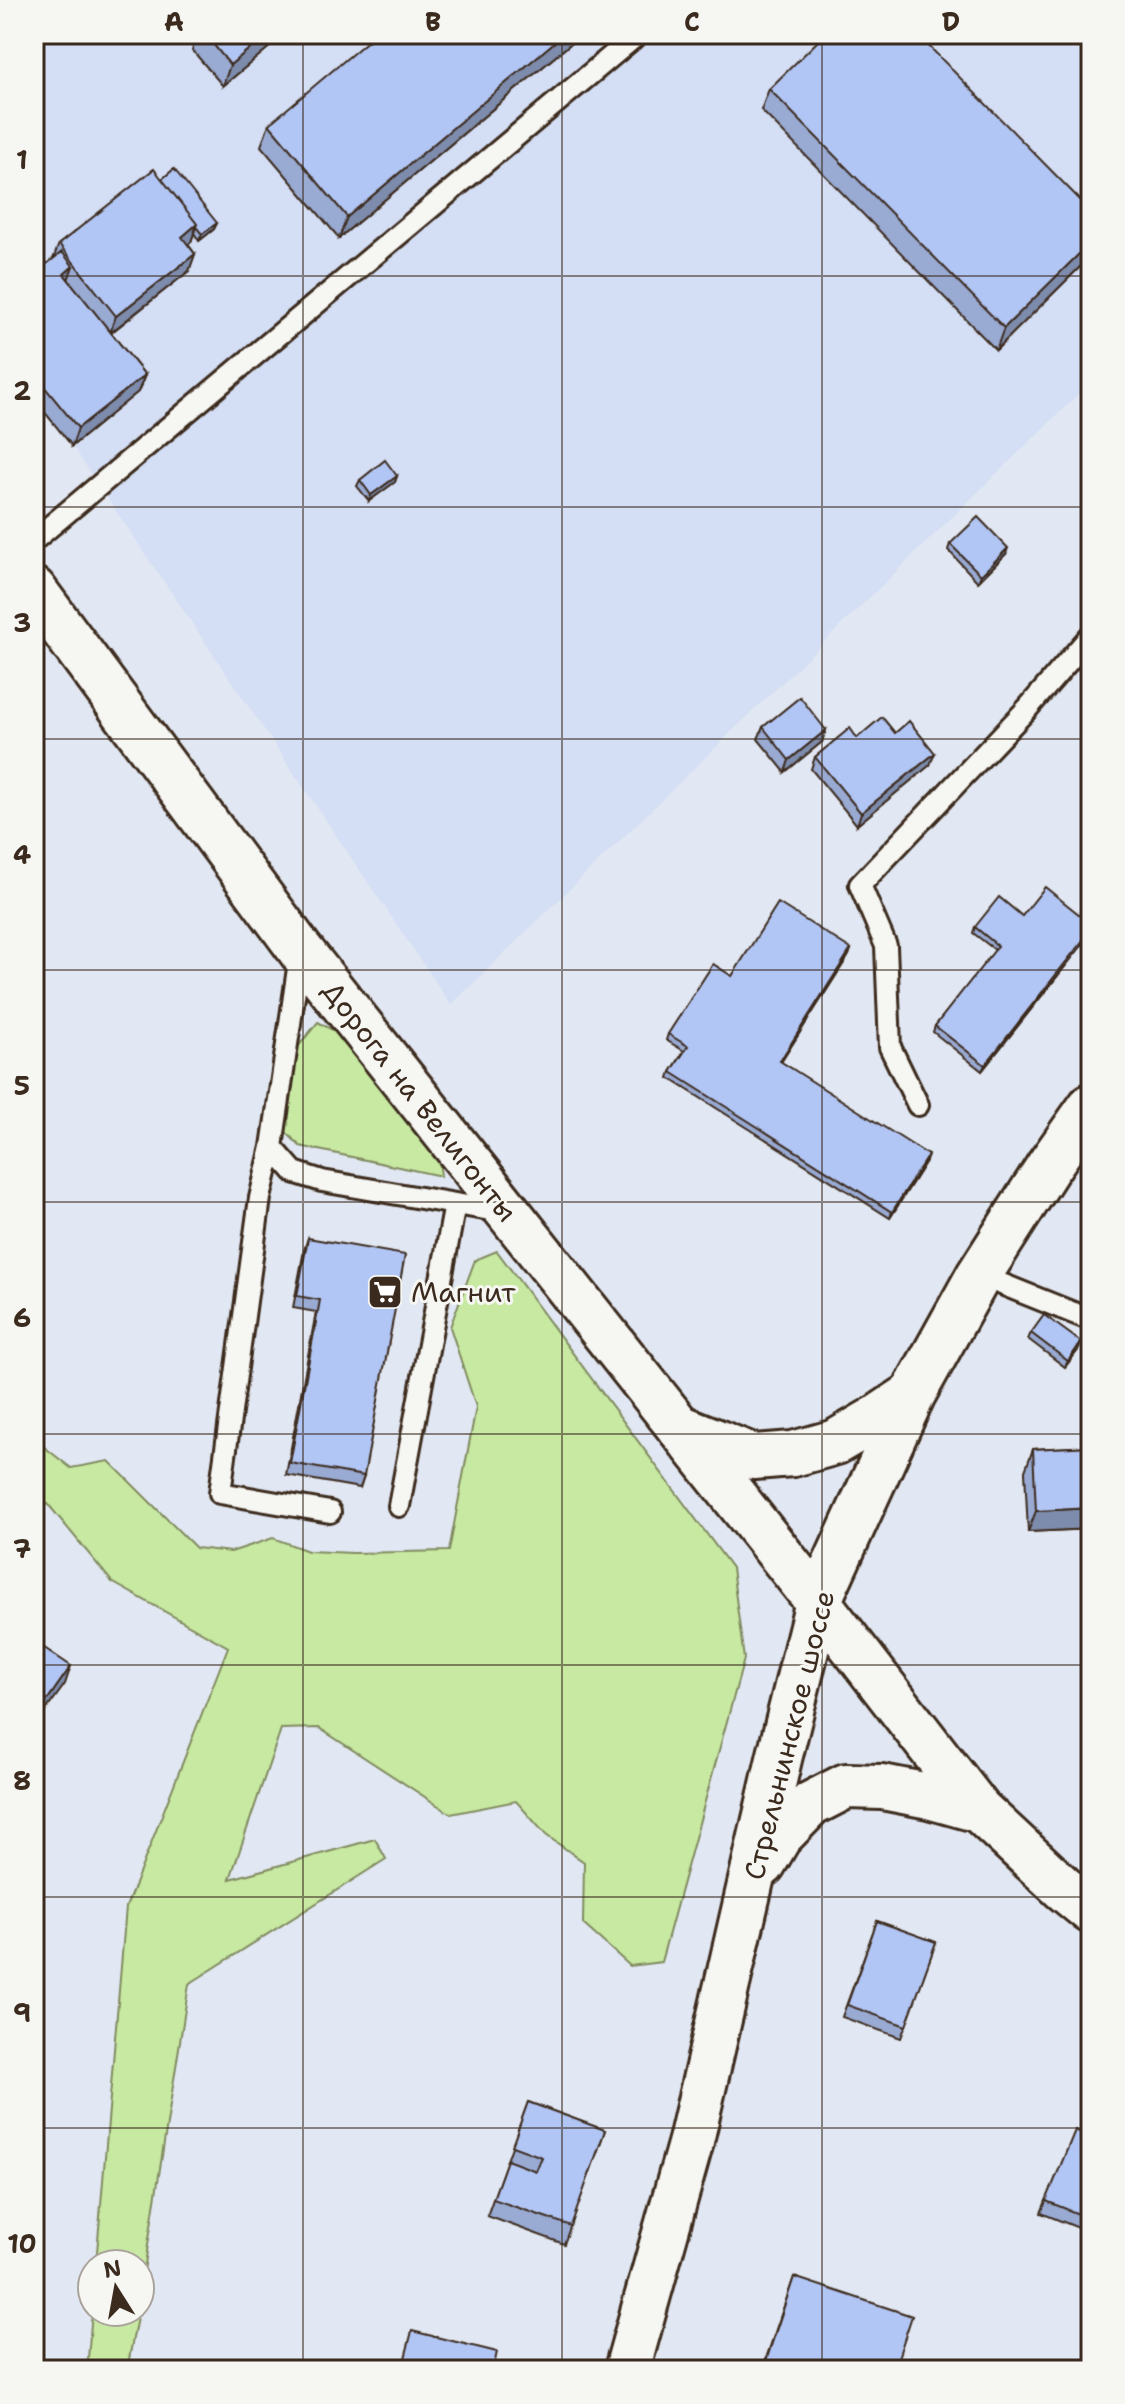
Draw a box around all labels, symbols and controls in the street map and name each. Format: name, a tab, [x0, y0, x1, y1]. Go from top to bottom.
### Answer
text: A	[164, 4, 184, 39]
text: B	[425, 4, 441, 39]
text: C	[684, 4, 700, 39]
text: D	[942, 4, 960, 39]
text: 1	[16, 142, 28, 177]
text: 2	[13, 373, 31, 408]
text: 3	[13, 605, 31, 640]
text: 4	[13, 837, 31, 872]
street label: Дорога на Велигонты	[314, 973, 526, 1229]
text: 5	[14, 1068, 30, 1103]
supermarket icon: Магнит	[366, 1273, 404, 1311]
place label: Магнит	[411, 1273, 516, 1311]
text: 6	[13, 1300, 31, 1335]
text: 7	[13, 1531, 31, 1566]
street label: Стрельнинское шоссе	[735, 1586, 843, 1884]
text: 8	[13, 1763, 31, 1798]
text: 9	[13, 1995, 31, 2030]
text: 10	[7, 2226, 37, 2261]
north arrow	[76, 2248, 156, 2328]
text: N	[101, 2253, 124, 2285]

